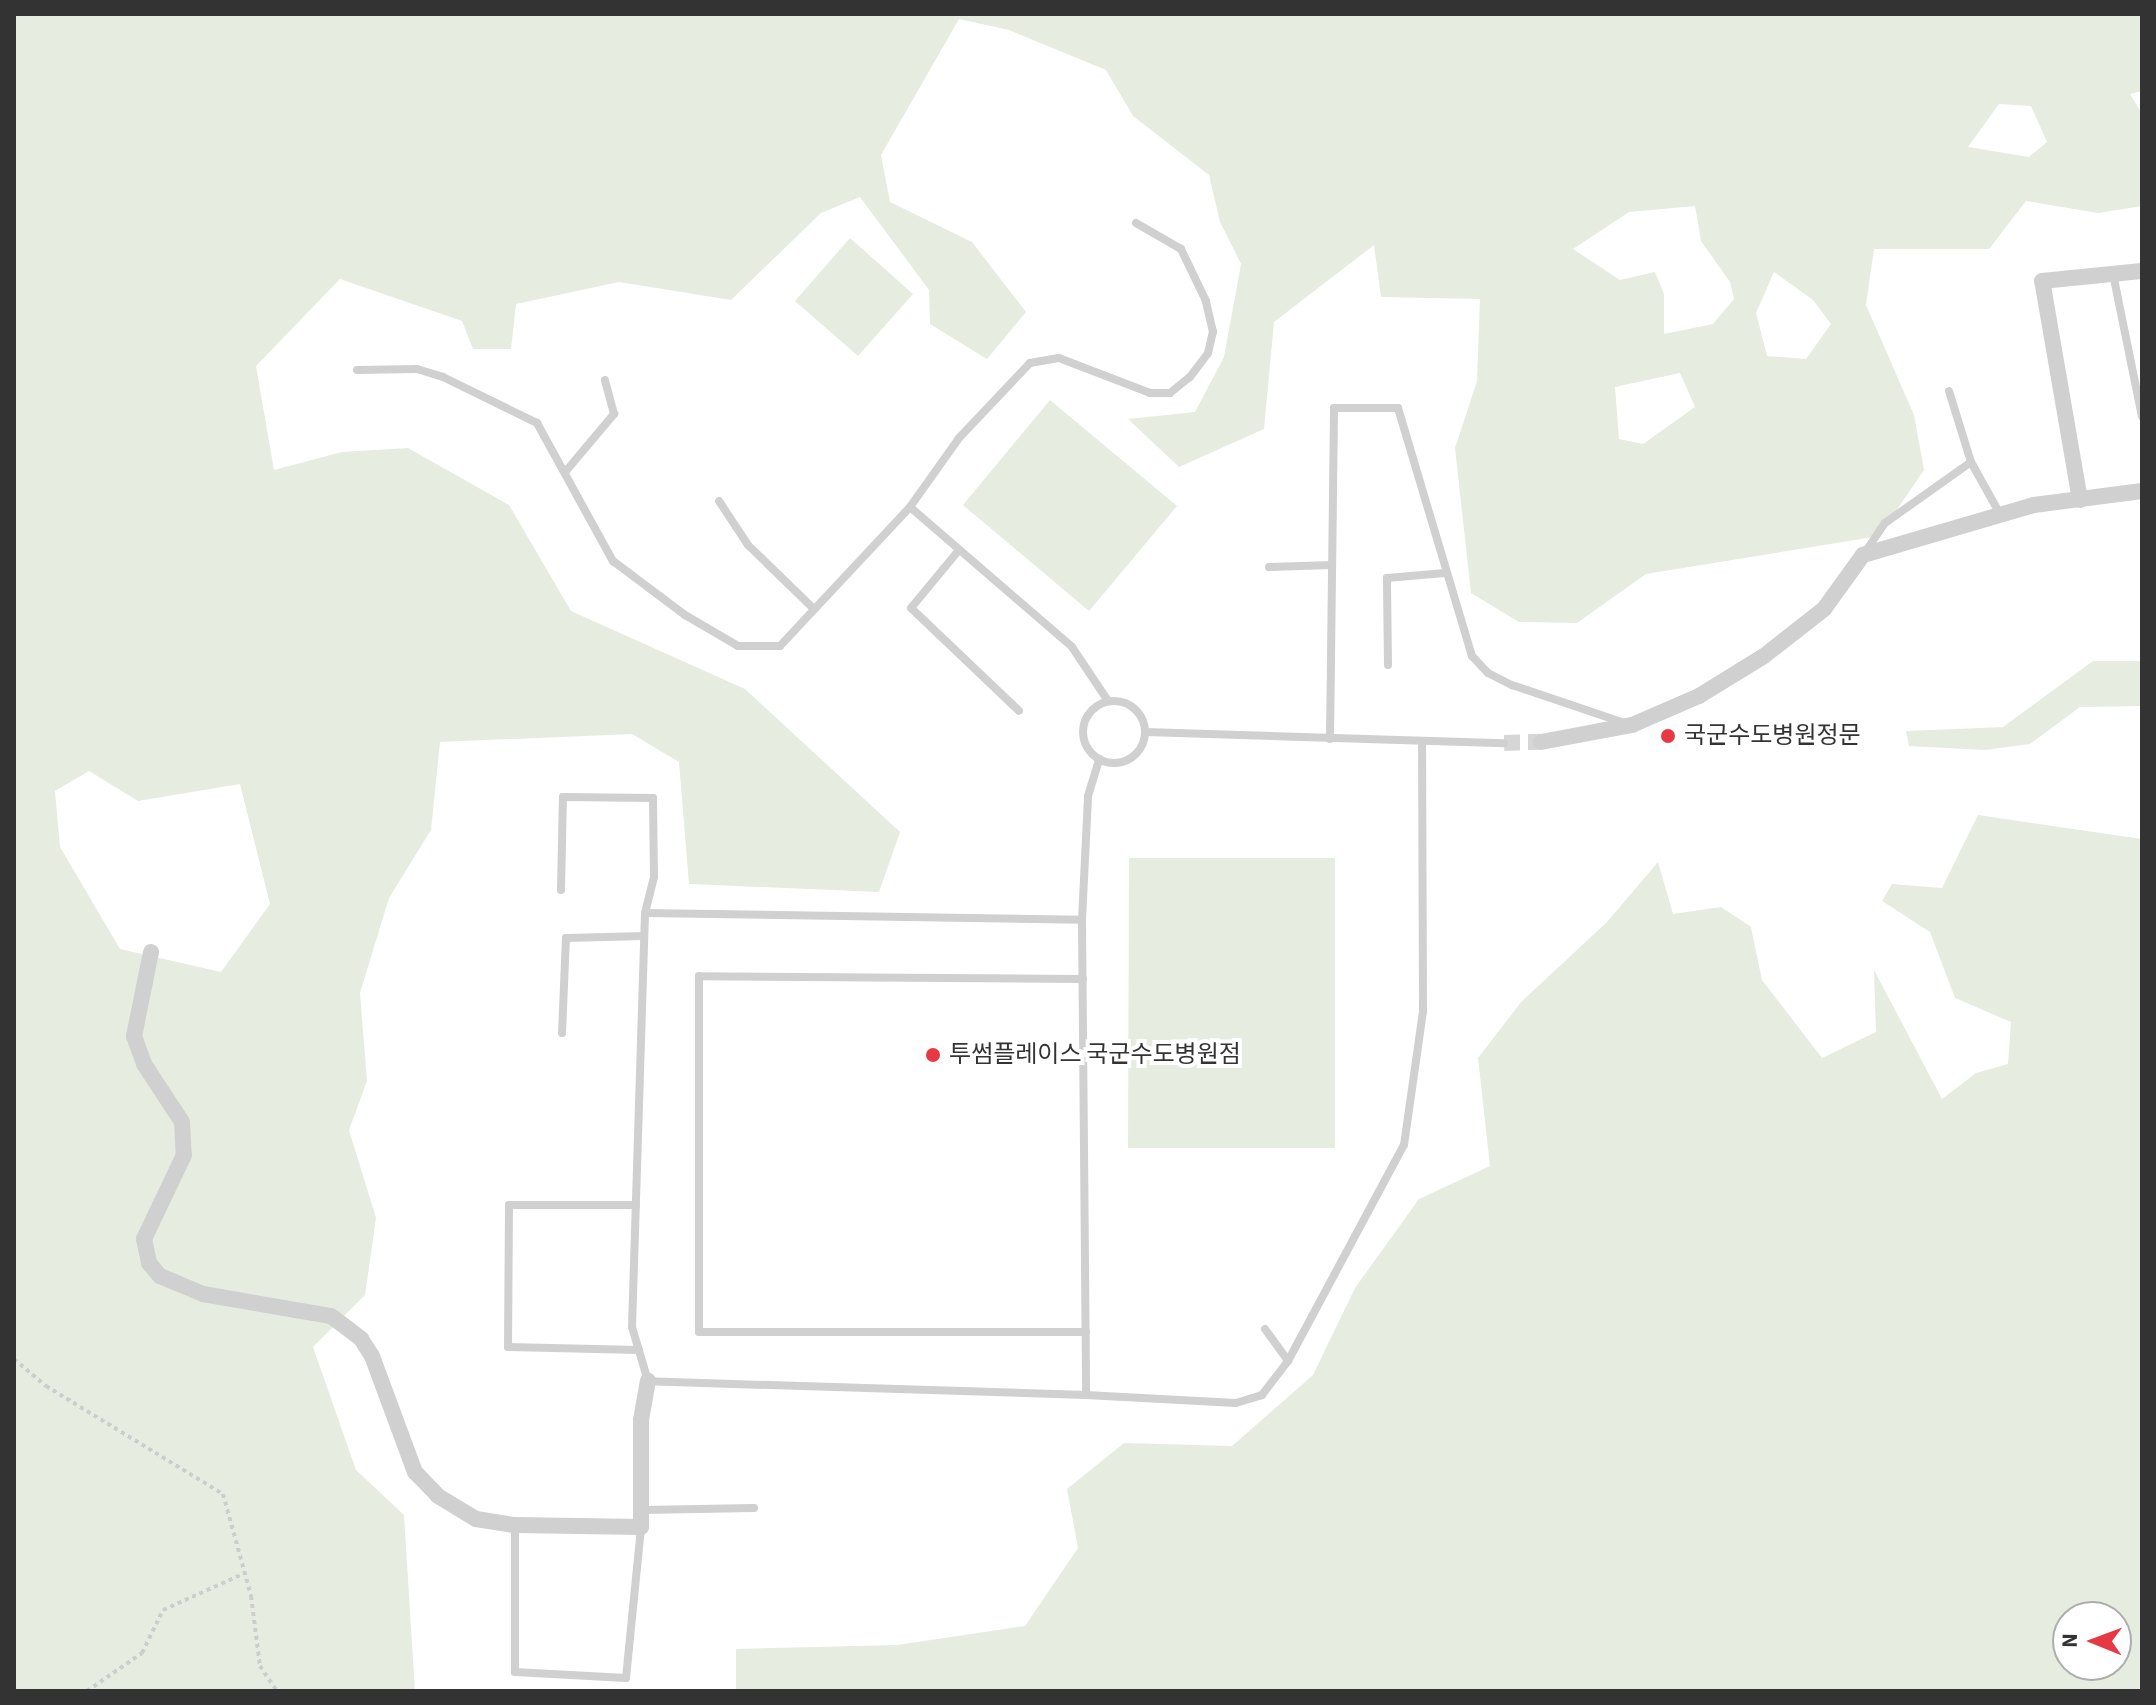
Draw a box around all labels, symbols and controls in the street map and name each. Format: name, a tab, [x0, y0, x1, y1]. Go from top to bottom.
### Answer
place label: 국군수도병원정문	[1684, 722, 1861, 750]
marker: 국군수도병원정문	[1659, 727, 1677, 745]
place label: 투썸플레이스 국군수도병원점	[949, 1041, 1241, 1069]
marker: 투썸플레이스 국군수도병원점	[924, 1046, 942, 1064]
north arrow	[2052, 1601, 2132, 1681]
text: N	[2054, 1633, 2086, 1648]

